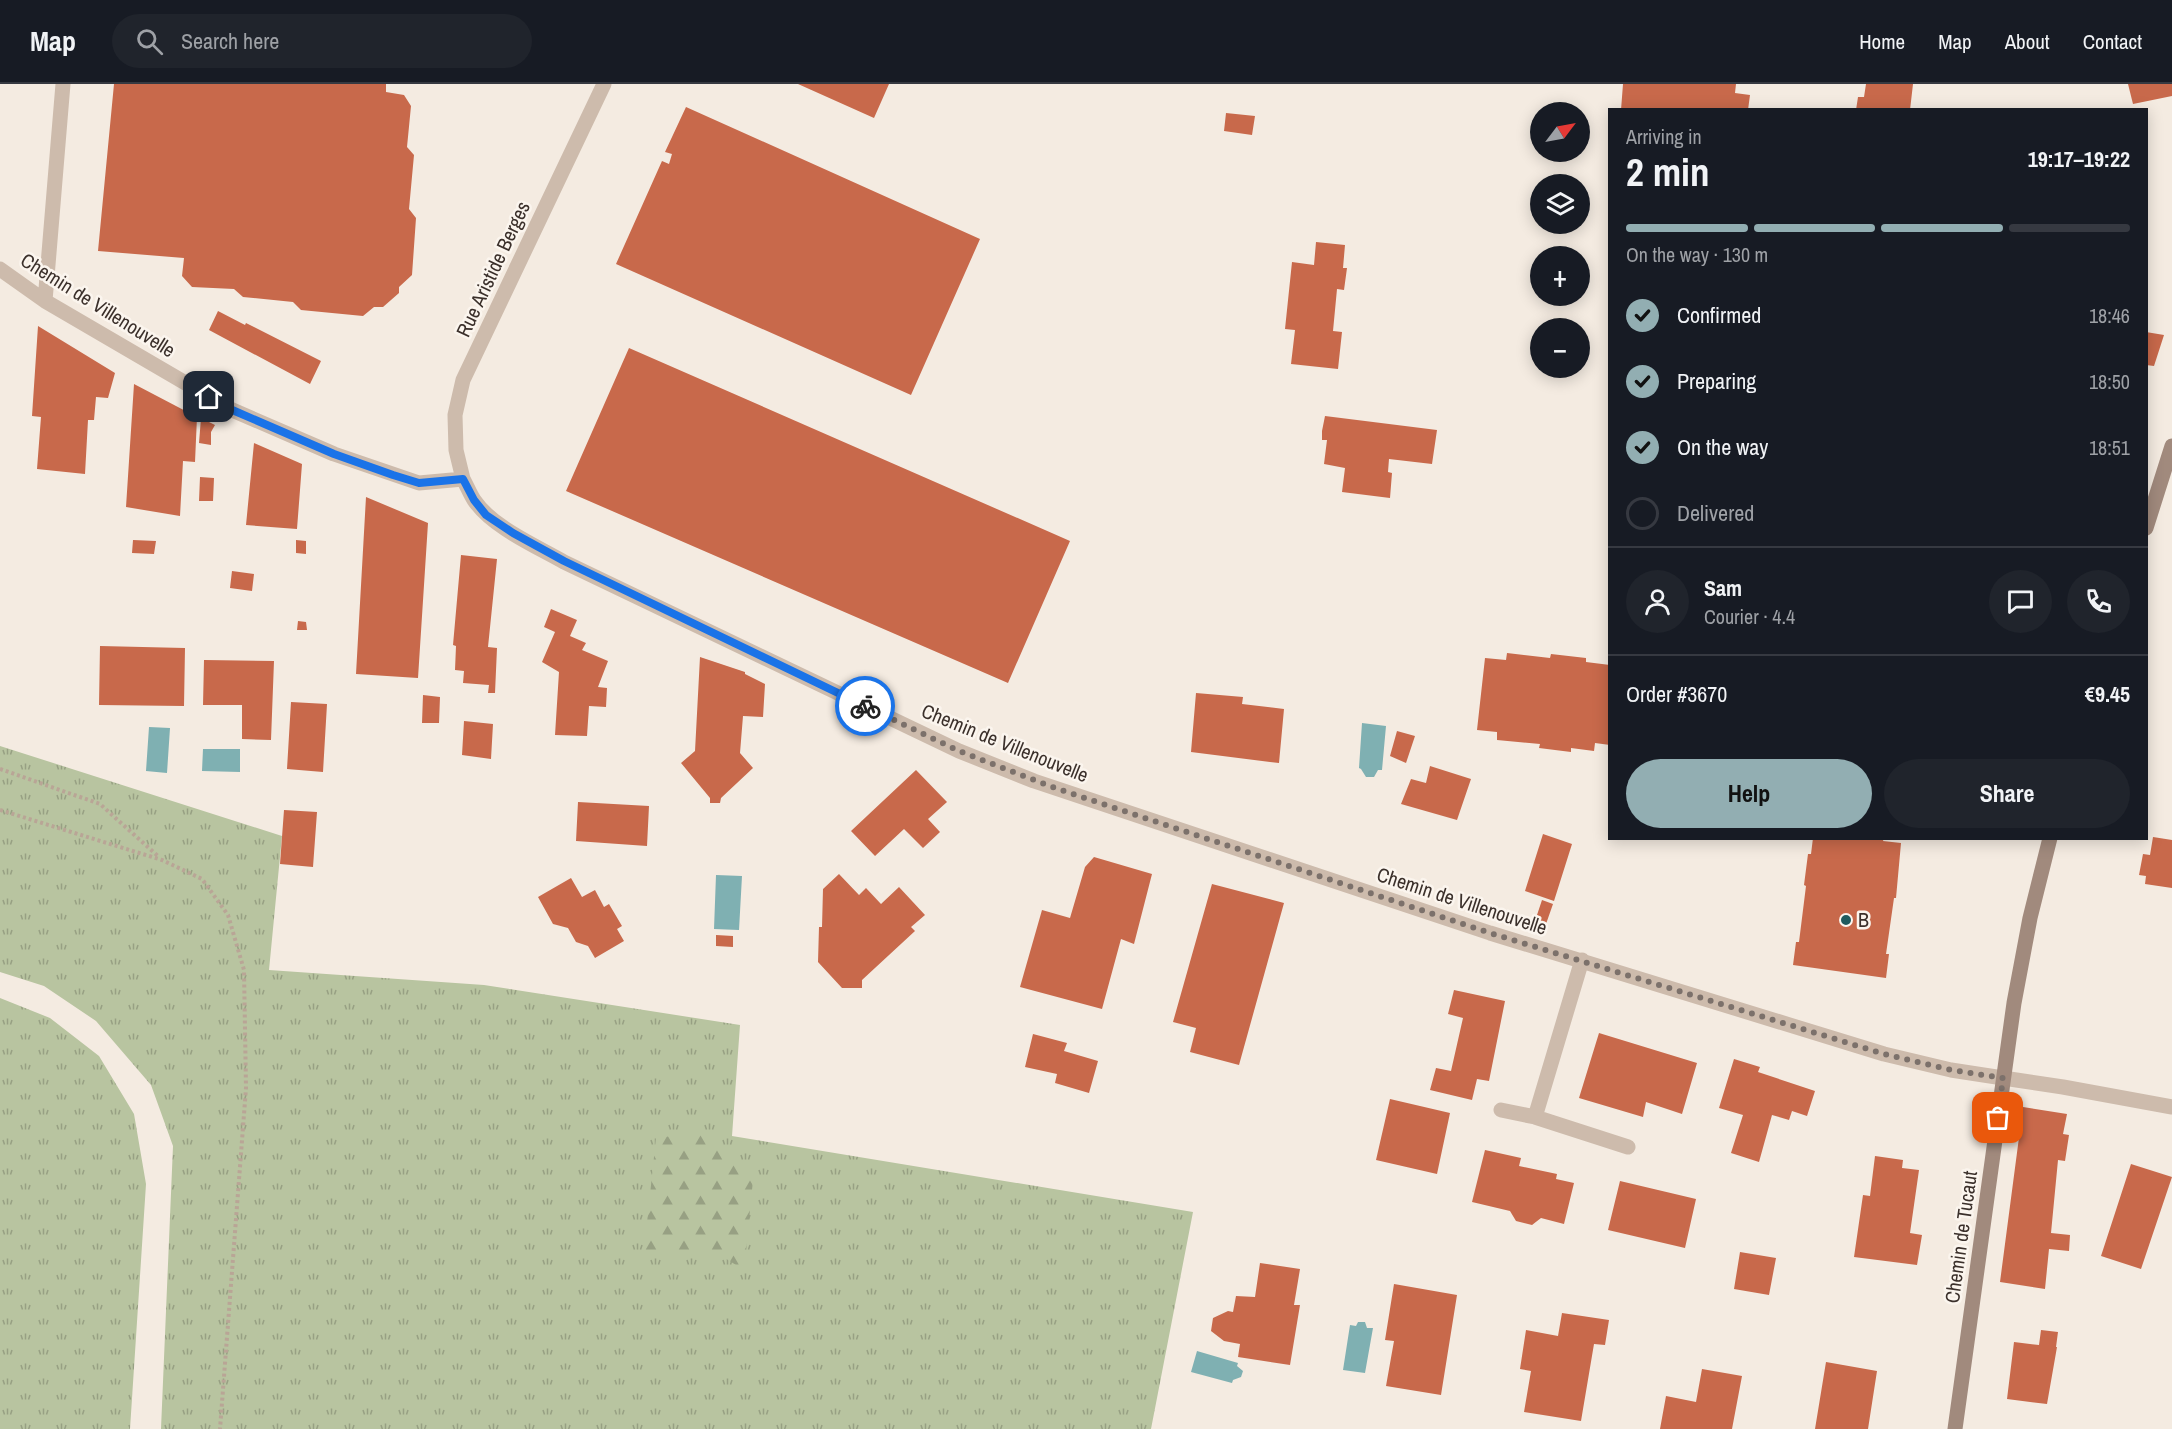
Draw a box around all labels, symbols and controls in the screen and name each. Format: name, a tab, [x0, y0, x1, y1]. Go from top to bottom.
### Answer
search box	[112, 14, 532, 68]
text: Map	[30, 22, 76, 60]
icon: search	[133, 25, 166, 58]
text: Search here	[181, 26, 279, 56]
text: Home	[1859, 27, 1905, 56]
text: Map	[1938, 27, 1972, 56]
text: About	[2005, 27, 2050, 56]
text: Contact	[2083, 27, 2142, 56]
north arrow	[1530, 102, 1590, 162]
map controls	[1530, 102, 1590, 378]
text: Arriving in	[1626, 123, 1702, 150]
text: 19:17–19:22	[2028, 144, 2130, 174]
text: 2 min	[1626, 146, 1710, 198]
button: layers	[1530, 174, 1590, 234]
street label: Rue Aristide Berges	[449, 197, 536, 341]
text: On the way · 130 m	[1626, 241, 1768, 268]
street label: Chemin de Villenouvelle	[16, 246, 181, 363]
button: +	[1530, 246, 1590, 306]
icon: check	[1626, 299, 1659, 332]
text: Confirmed	[1677, 300, 1761, 330]
text: 18:46	[2089, 302, 2130, 329]
button: −	[1530, 318, 1590, 378]
icon: check	[1626, 365, 1659, 398]
text: Preparing	[1677, 366, 1756, 396]
text: 18:50	[2089, 368, 2130, 395]
pin	[183, 371, 234, 422]
icon: home	[192, 380, 225, 413]
icon: check	[1626, 431, 1659, 464]
text: On the way	[1677, 432, 1768, 462]
text: 18:51	[2089, 434, 2130, 461]
text: Delivered	[1677, 498, 1754, 528]
button: person	[1626, 570, 1689, 633]
button: chat	[1989, 570, 2052, 633]
button: phone	[2067, 570, 2130, 633]
text: Sam	[1704, 573, 1742, 603]
text: Courier · 4.4	[1704, 603, 1795, 630]
courier	[835, 676, 895, 736]
text: Order #3670	[1626, 679, 1727, 709]
text: €9.45	[2085, 679, 2130, 709]
icon: bike	[849, 690, 882, 723]
street label: Chemin de Villenouvelle	[918, 697, 1093, 788]
button: Help	[1626, 759, 1872, 828]
button: Share	[1884, 759, 2130, 828]
street label: Chemin de Villenouvelle	[1374, 860, 1551, 941]
place label: B	[1858, 906, 1869, 933]
marker: B	[1839, 913, 1853, 927]
pin	[1972, 1092, 2023, 1143]
icon: bag	[1981, 1101, 2014, 1134]
street label: Chemin de Tucaut	[1938, 1169, 1983, 1305]

